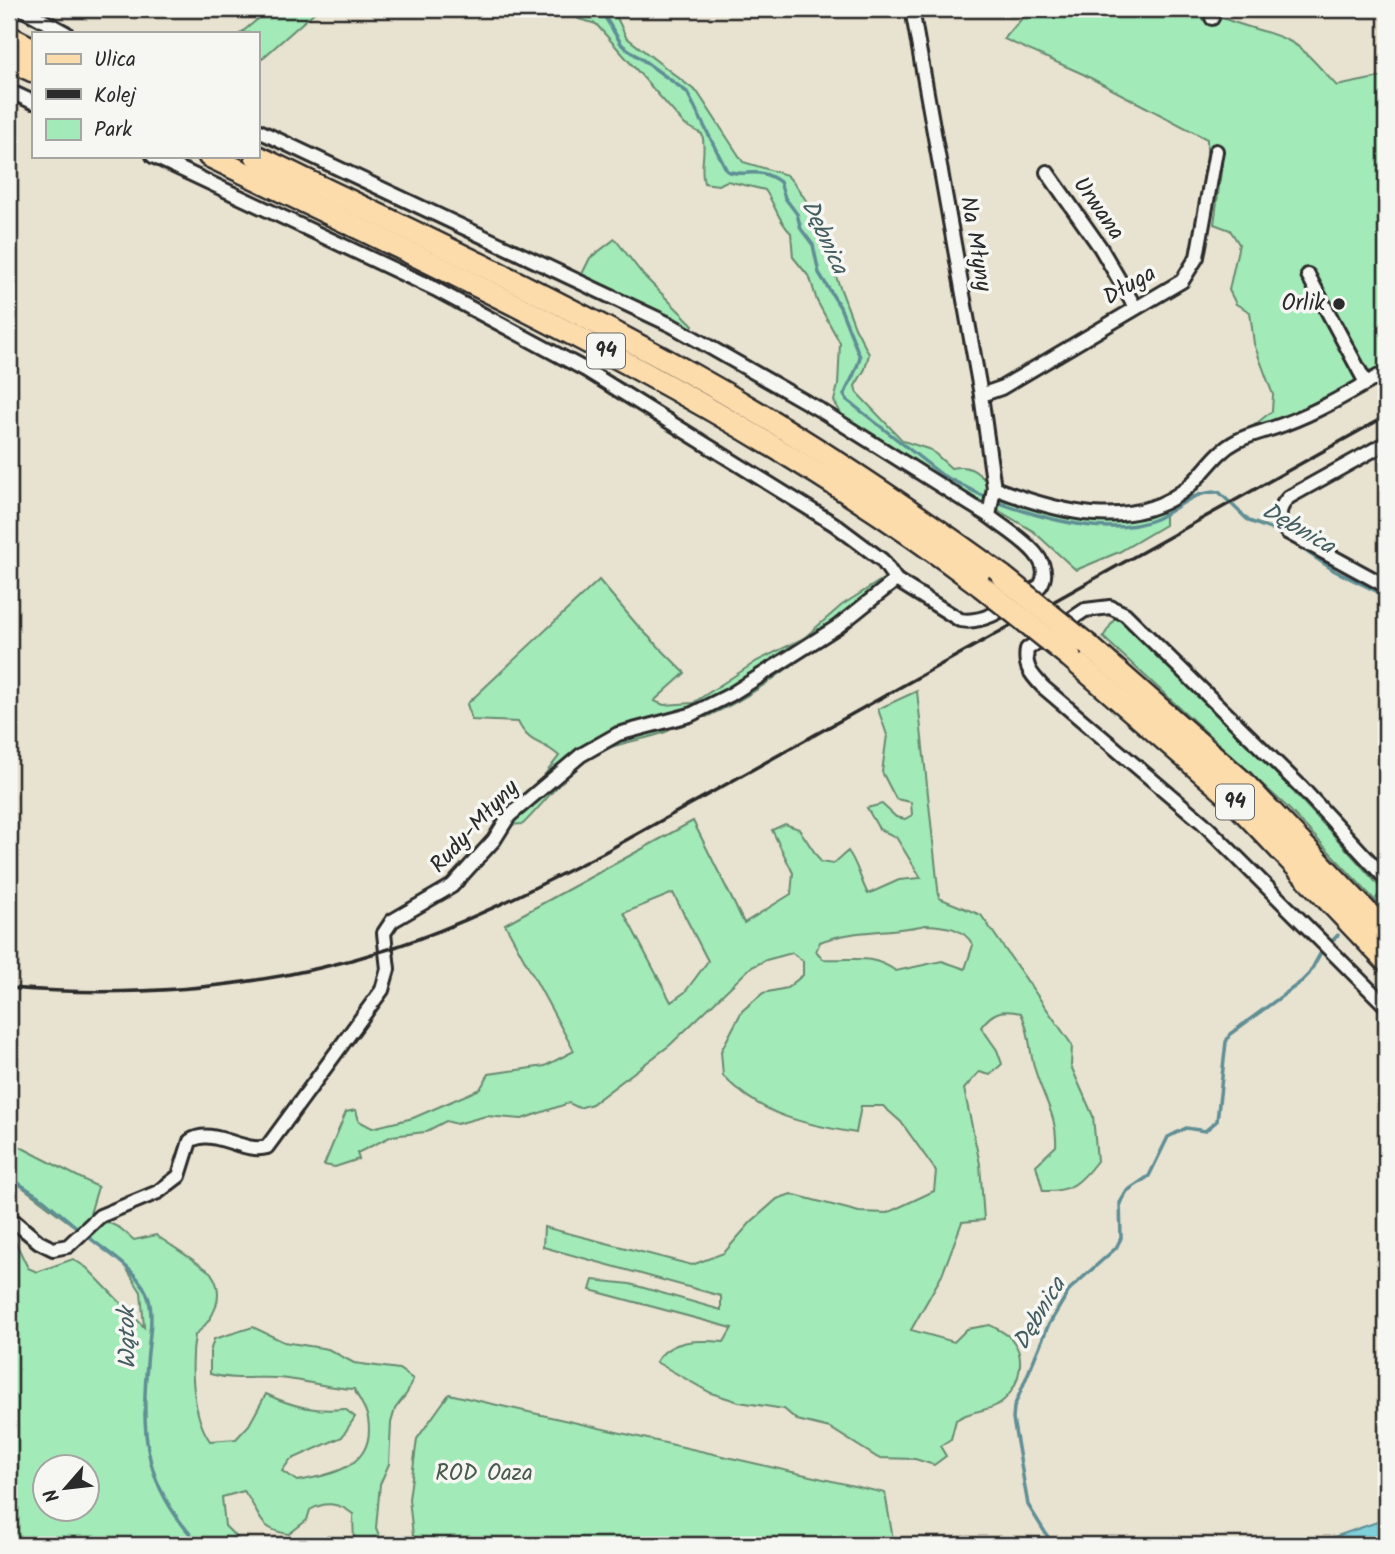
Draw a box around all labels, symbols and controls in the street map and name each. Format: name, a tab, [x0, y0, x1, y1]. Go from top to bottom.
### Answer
legend	[32, 32, 259, 158]
text: Ulica	[94, 44, 136, 77]
text: Kolej	[94, 80, 137, 113]
text: Park	[94, 114, 132, 147]
street label: Urwana	[1063, 170, 1133, 248]
water label: Dębnica	[790, 193, 859, 283]
street label: Na Młyny	[949, 194, 1001, 295]
street label: Długa	[1097, 256, 1163, 316]
place label: Orlik	[1281, 286, 1325, 322]
marker: Orlik	[1331, 296, 1347, 312]
road number: 94	[587, 334, 625, 368]
water label: Dębnica	[1254, 492, 1343, 567]
street label: Rudy-Młyny	[422, 772, 528, 882]
road number: 94	[1216, 784, 1254, 820]
water label: Dębnica	[1003, 1269, 1078, 1358]
water label: Wątok	[108, 1303, 148, 1369]
north arrow	[32, 1452, 102, 1522]
park label: ROD Oaza	[435, 1456, 533, 1492]
text: N	[37, 1483, 69, 1507]

